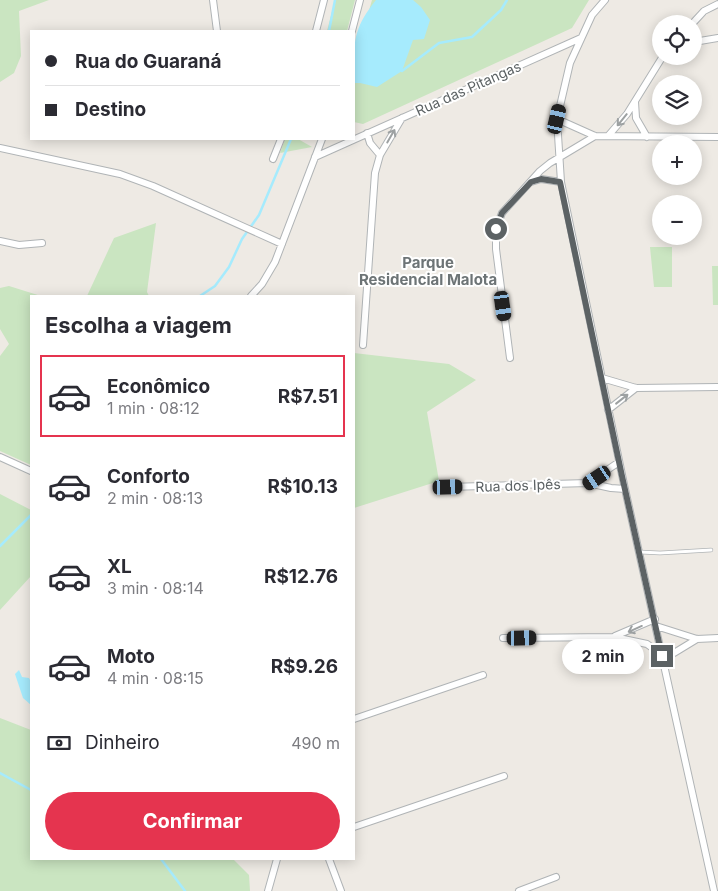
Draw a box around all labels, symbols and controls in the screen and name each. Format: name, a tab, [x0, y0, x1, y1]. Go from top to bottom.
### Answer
map controls	[652, 15, 702, 245]
button: locate	[652, 15, 702, 65]
text: Rua do Guaraná	[75, 50, 221, 73]
street label: Rua das Pitangas	[413, 57, 523, 119]
button: layers	[652, 75, 702, 125]
text: Destino	[75, 98, 146, 121]
car	[546, 103, 567, 135]
one-way arrow	[617, 113, 628, 126]
one-way arrow	[386, 130, 396, 144]
button: +	[652, 135, 702, 185]
button: −	[652, 195, 702, 245]
route start	[485, 218, 507, 240]
district label: Parque Residencial Malota	[359, 253, 497, 289]
car	[493, 290, 512, 322]
text: Escolha a viagem	[45, 312, 232, 338]
icon: car	[47, 374, 92, 419]
text: Econômico	[107, 375, 210, 398]
text: R$7.51	[278, 385, 338, 408]
one-way arrow	[615, 393, 628, 404]
text: 1 min · 08:12	[107, 398, 200, 418]
car	[580, 463, 613, 493]
icon: car	[47, 464, 92, 509]
text: Conforto	[107, 465, 190, 488]
text: R$10.13	[268, 475, 338, 498]
street label: Rua dos Ipês	[475, 475, 561, 495]
car	[432, 479, 463, 495]
text: 2 min · 08:13	[107, 488, 203, 508]
icon: car	[47, 554, 92, 599]
text: XL	[107, 555, 132, 578]
text: R$12.76	[264, 565, 338, 588]
text: 3 min · 08:14	[107, 578, 204, 598]
one-way arrow	[628, 625, 643, 634]
car	[506, 630, 537, 646]
callout: 2 min	[562, 638, 644, 674]
icon: car	[47, 644, 92, 689]
text: Moto	[107, 645, 155, 668]
route end	[651, 645, 673, 667]
text: 2 min	[582, 646, 624, 666]
text: R$9.26	[271, 655, 338, 678]
text: 4 min · 08:15	[107, 668, 204, 688]
icon: cash	[45, 729, 73, 757]
text: Dinheiro	[85, 731, 160, 754]
text: 490 m	[291, 733, 340, 753]
button: Confirmar	[45, 792, 340, 850]

